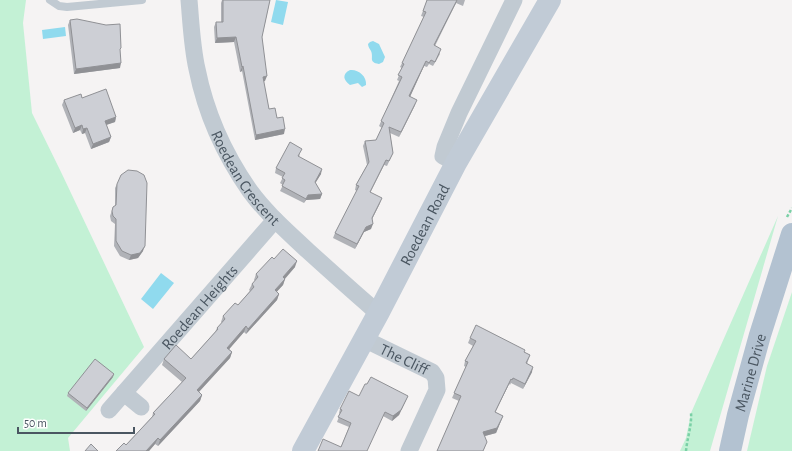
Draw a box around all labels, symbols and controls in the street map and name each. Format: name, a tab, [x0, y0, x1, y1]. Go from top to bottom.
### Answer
street label: Roedean Crescent	[208, 128, 283, 229]
street label: Roedean Road	[398, 182, 453, 268]
street label: Roedean Heights	[159, 262, 241, 353]
street label: Marine Drive	[732, 332, 769, 414]
street label: The Cliff	[377, 341, 432, 379]
scale bar	[18, 409, 134, 435]
text: 50 m	[24, 417, 47, 429]

